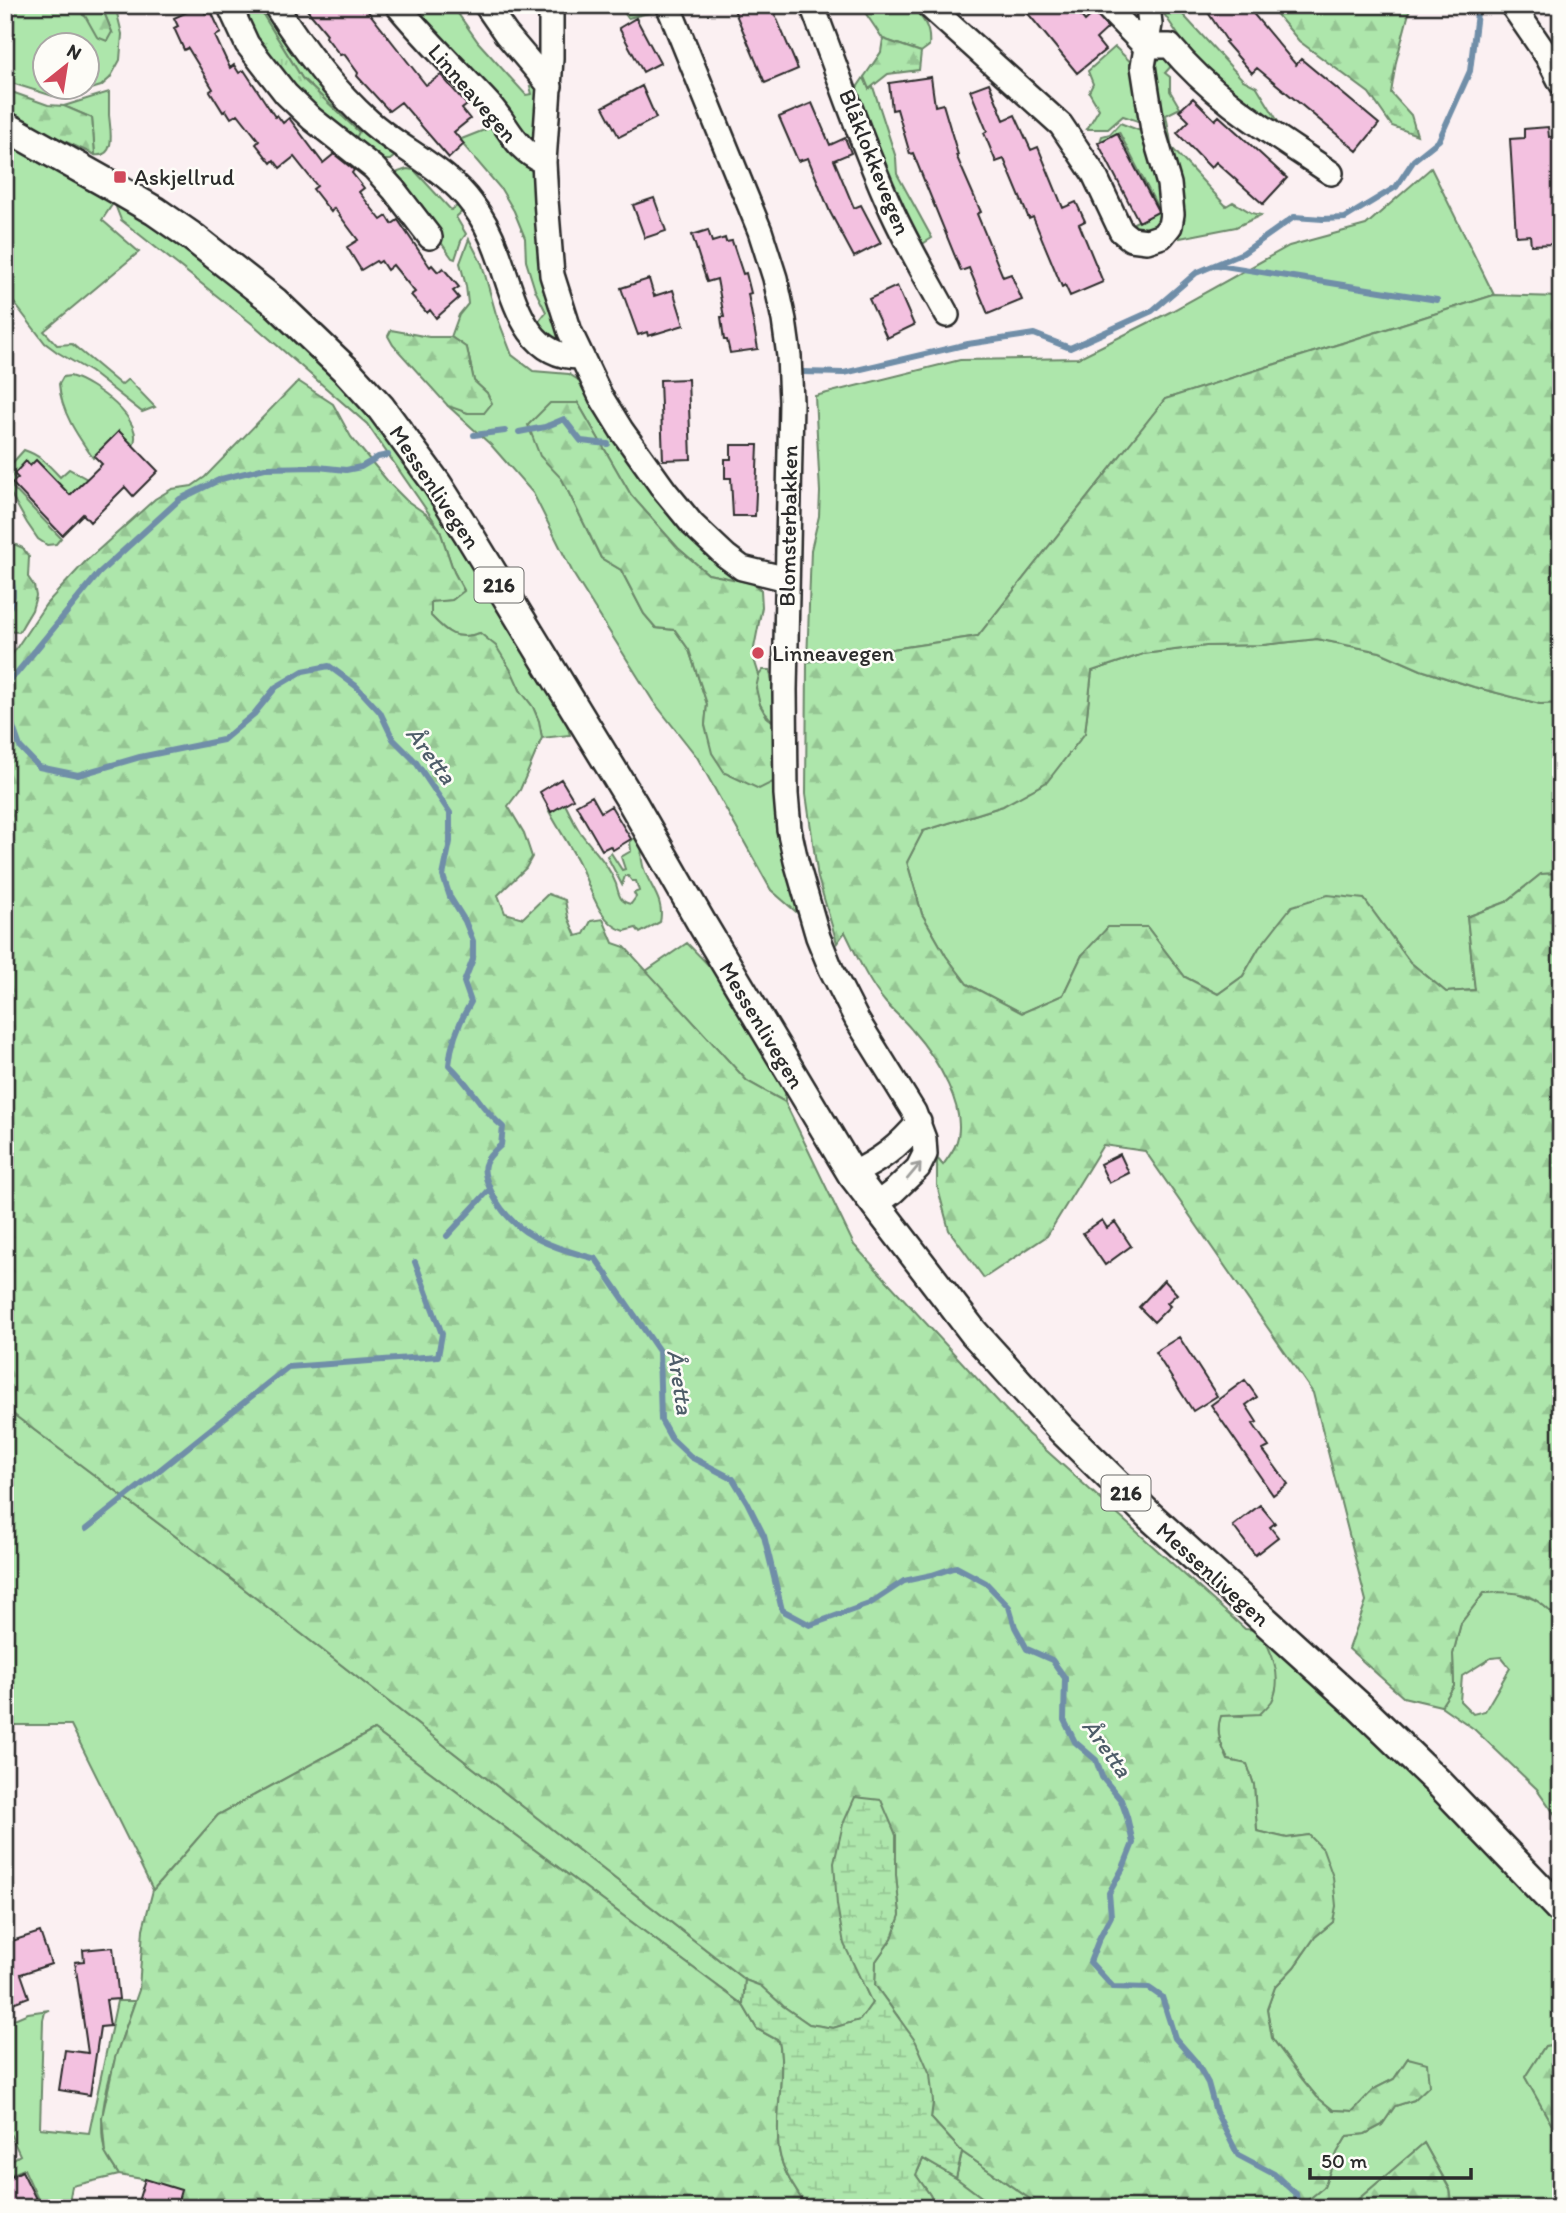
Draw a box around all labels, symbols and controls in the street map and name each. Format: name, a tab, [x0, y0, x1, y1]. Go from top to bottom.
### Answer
north arrow	[32, 32, 102, 102]
street label: Linneavegen	[422, 38, 524, 148]
text: N	[63, 39, 86, 65]
street label: Blåklokkevegen	[833, 85, 917, 239]
place label: Askjellrud	[134, 163, 235, 191]
marker: Askjellrud	[112, 169, 128, 185]
street label: Messenlivegen	[383, 420, 487, 554]
street label: Blomsterbakken	[773, 445, 803, 607]
road number: 216	[475, 568, 524, 602]
place label: Linneavegen	[772, 639, 894, 667]
marker: Linneavegen	[750, 645, 766, 661]
water label: Åretta	[400, 720, 463, 790]
street label: Messenlivegen	[713, 956, 811, 1094]
one-way arrow	[906, 1162, 921, 1180]
water label: Åretta	[661, 1347, 700, 1418]
road number: 216	[1102, 1476, 1150, 1510]
street label: Messenlivegen	[1150, 1516, 1276, 1632]
water label: Åretta	[1076, 1713, 1139, 1784]
scale bar	[1310, 2136, 1472, 2180]
text: 50 m	[1321, 2148, 1368, 2173]

